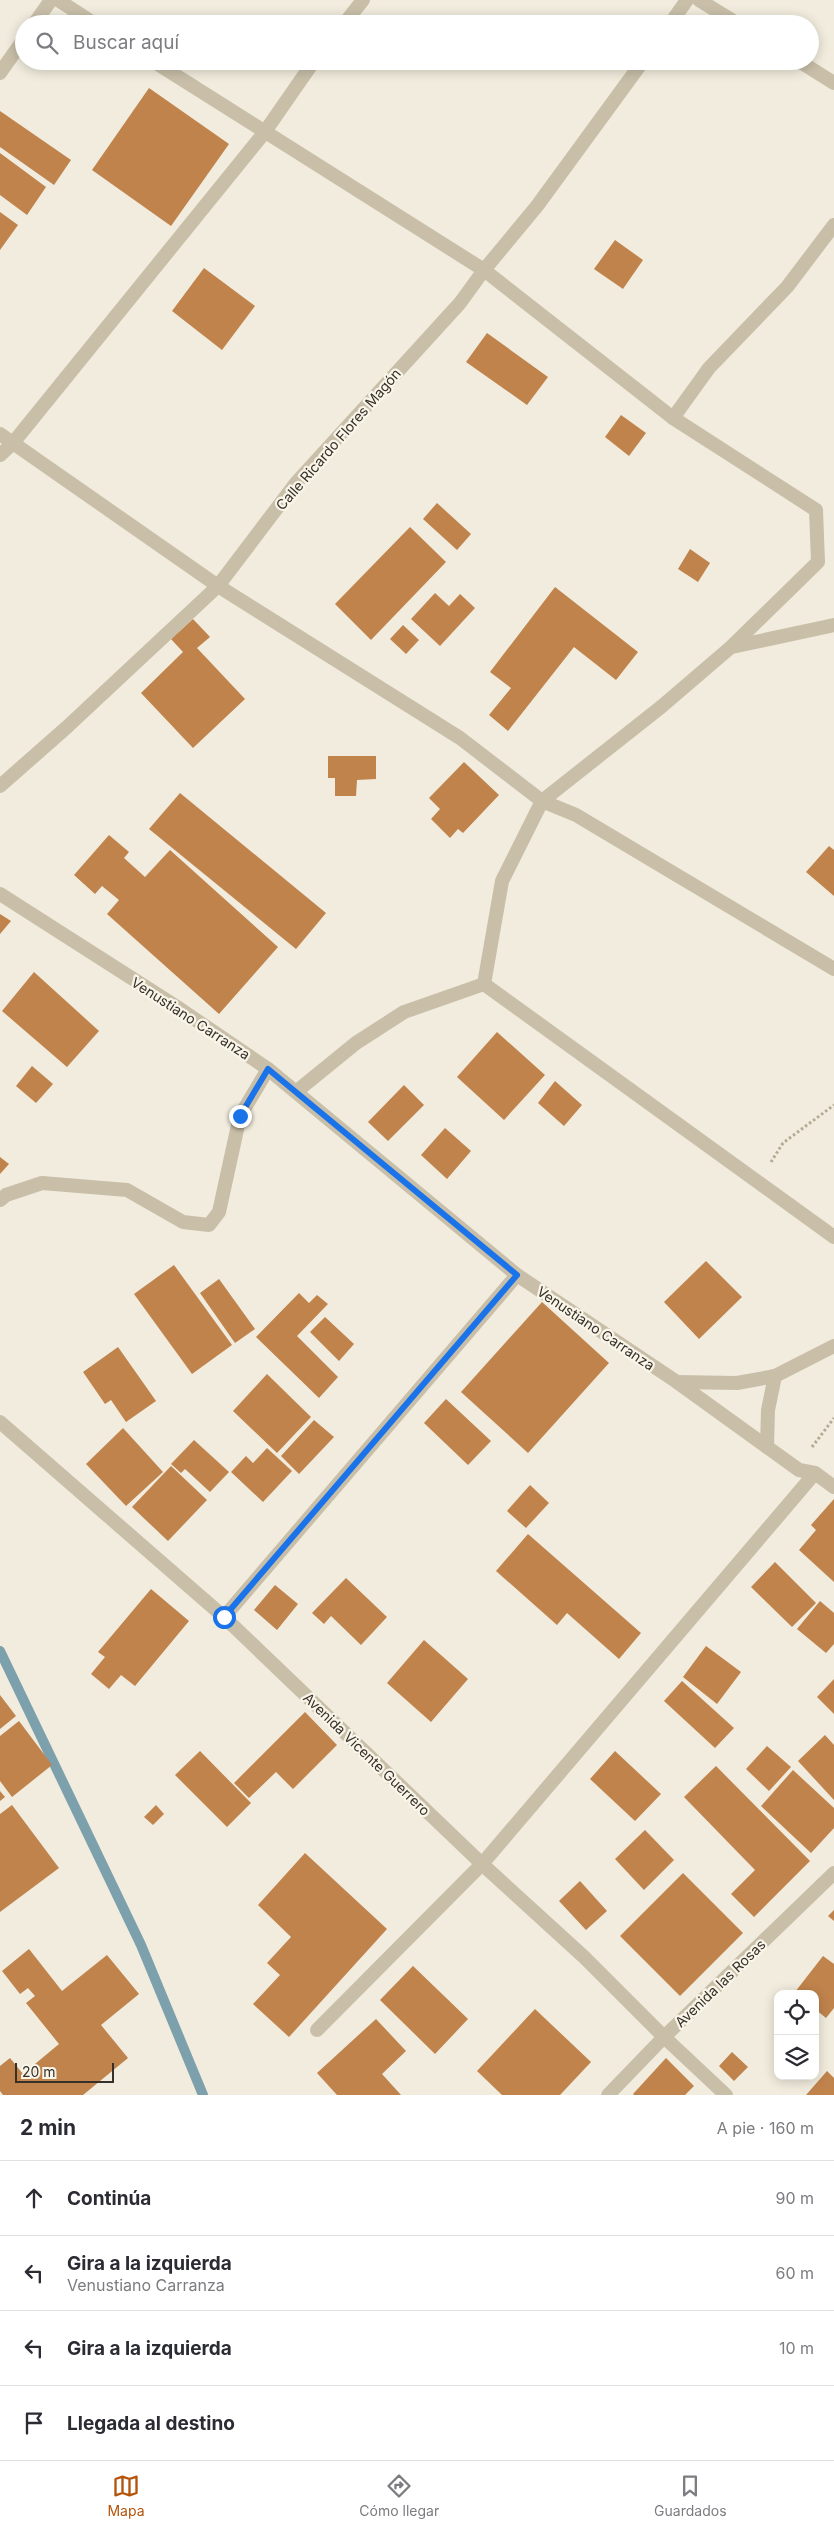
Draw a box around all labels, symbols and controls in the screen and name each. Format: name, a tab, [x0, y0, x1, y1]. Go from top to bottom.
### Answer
search box	[15, 15, 819, 70]
icon: search	[33, 29, 61, 57]
text: Buscar aquí	[73, 31, 179, 54]
street label: Calle Ricardo Flores Magón	[272, 365, 404, 513]
street label: Venustiano Carranza	[128, 973, 254, 1063]
route end	[229, 1105, 252, 1128]
street label: Venustiano Carranza	[534, 1282, 658, 1374]
route start	[213, 1606, 236, 1629]
street label: Avenida Vicente Guerrero	[300, 1689, 434, 1819]
street label: Avenida las Rosas	[671, 1936, 769, 2030]
map controls	[774, 1990, 819, 2080]
button: locate	[774, 1990, 819, 2035]
button: layers	[774, 2035, 819, 2080]
scale bar	[15, 2060, 114, 2083]
text: 20 m	[22, 2063, 56, 2080]
text: 2 min	[20, 2115, 76, 2140]
text: A pie · 160 m	[717, 2118, 814, 2138]
icon: ahead	[20, 2184, 48, 2212]
text: Continúa	[67, 2187, 151, 2210]
text: 90 m	[775, 2188, 814, 2208]
text: Gira a la izquierda	[67, 2252, 232, 2275]
icon: left	[20, 2259, 48, 2287]
text: 60 m	[775, 2263, 814, 2283]
text: Venustiano Carranza	[67, 2275, 225, 2295]
icon: left	[20, 2334, 48, 2362]
text: Gira a la izquierda	[67, 2337, 232, 2360]
text: 10 m	[779, 2338, 814, 2358]
icon: arrive	[20, 2409, 48, 2437]
text: Llegada al destino	[67, 2412, 235, 2435]
tab: Mapa	[107, 2472, 145, 2519]
tab: Cómo llegar	[359, 2472, 439, 2519]
tab: Guardados	[654, 2472, 727, 2519]

